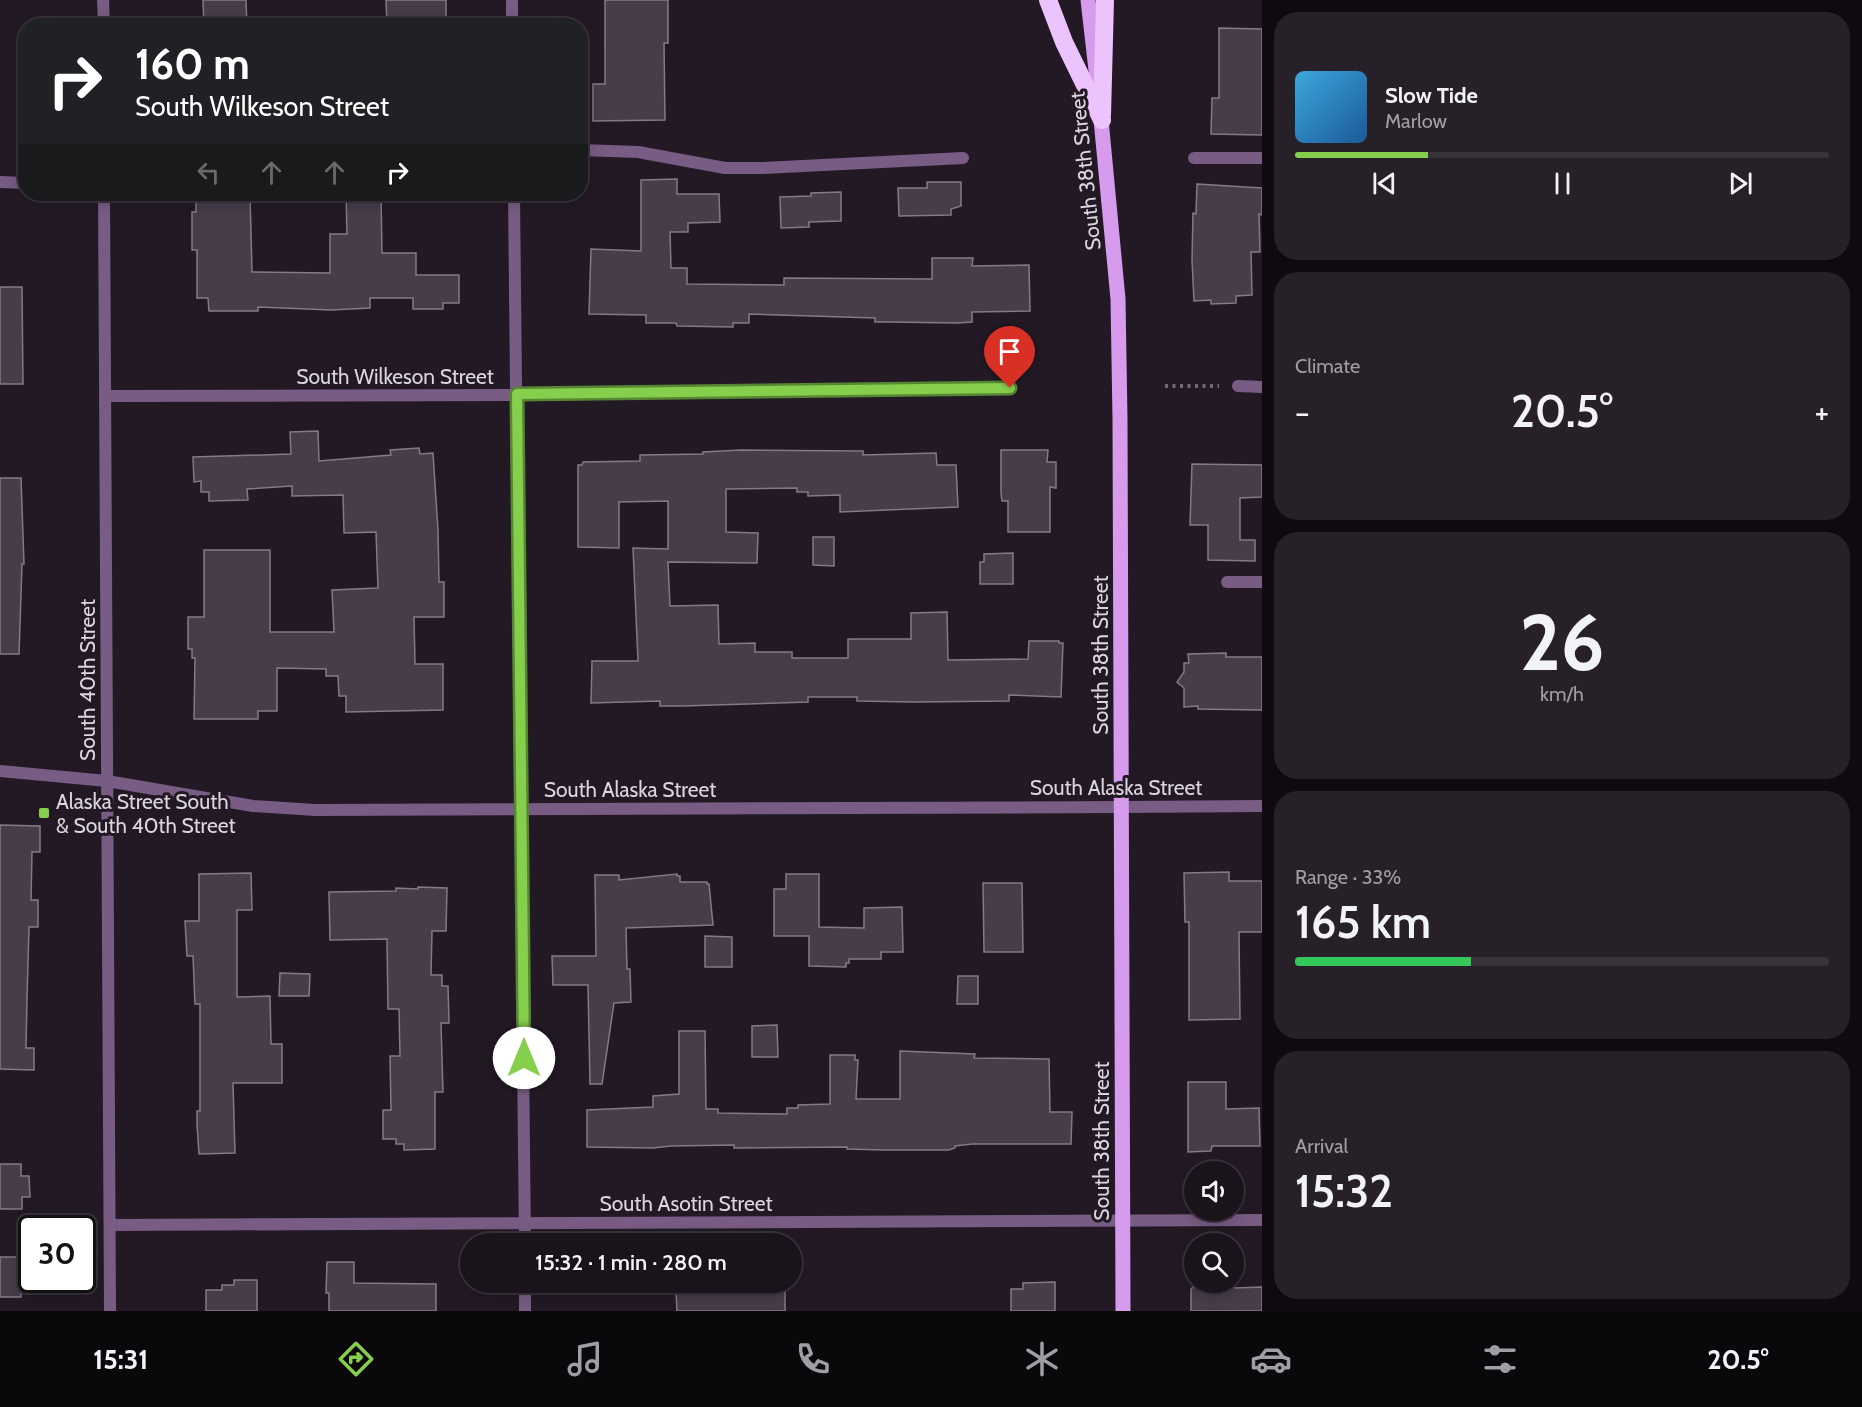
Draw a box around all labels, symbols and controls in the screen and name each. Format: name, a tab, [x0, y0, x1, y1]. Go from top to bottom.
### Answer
text: 160 m	[135, 38, 250, 90]
icon: right	[36, 42, 114, 120]
text: Slow Tide	[1385, 82, 1478, 109]
text: South Wilkeson Street	[135, 90, 389, 123]
street label: South 38th Street	[1064, 91, 1106, 251]
text: Marlow	[1385, 109, 1447, 133]
icon: left	[192, 156, 225, 189]
icon: ahead	[255, 156, 288, 189]
icon: ahead	[318, 156, 351, 189]
icon: right	[381, 156, 414, 189]
icon: previous	[1368, 167, 1401, 200]
icon: pause	[1546, 167, 1579, 200]
icon: next	[1724, 167, 1757, 200]
pin	[984, 326, 1035, 388]
icon: arrive	[993, 335, 1026, 368]
text: Climate	[1295, 354, 1360, 378]
street label: South Wilkeson Street	[296, 364, 494, 389]
text: 20.5°	[1511, 384, 1613, 438]
text: −	[1295, 392, 1310, 432]
text: +	[1814, 392, 1829, 432]
street label: South 38th Street	[1088, 575, 1113, 735]
text: 26	[1519, 595, 1605, 690]
street label: South 40th Street	[75, 599, 100, 761]
text: km/h	[1540, 682, 1584, 706]
street label: South Alaska Street	[1030, 775, 1202, 800]
street label: South Alaska Street	[544, 777, 716, 802]
place label: Alaska Street South & South 40th Street	[56, 789, 236, 838]
marker: Alaska Street South & South 40th Street	[37, 806, 51, 820]
text: Range · 33%	[1295, 865, 1401, 889]
text: 165 km	[1295, 895, 1431, 949]
position arrow	[492, 1026, 556, 1090]
street label: South 38th Street	[1089, 1061, 1114, 1221]
text: Arrival	[1295, 1134, 1348, 1158]
map controls	[1184, 1161, 1244, 1293]
button: sound	[1184, 1161, 1244, 1221]
text: 15:32	[1295, 1164, 1393, 1218]
street label: South Asotin Street	[600, 1191, 773, 1216]
speed limit sign: 30	[18, 1215, 96, 1293]
button: search	[1184, 1233, 1244, 1293]
text: 15:32 · 1 min · 280 m	[535, 1249, 727, 1276]
icon: directions	[335, 1338, 377, 1380]
icon: music	[564, 1338, 606, 1380]
icon: phone	[792, 1338, 834, 1380]
icon: climate	[1021, 1338, 1063, 1380]
icon: car	[1250, 1338, 1292, 1380]
icon: filters	[1479, 1338, 1521, 1380]
text: 15:31	[93, 1343, 148, 1376]
text: 20.5°	[1707, 1343, 1769, 1376]

